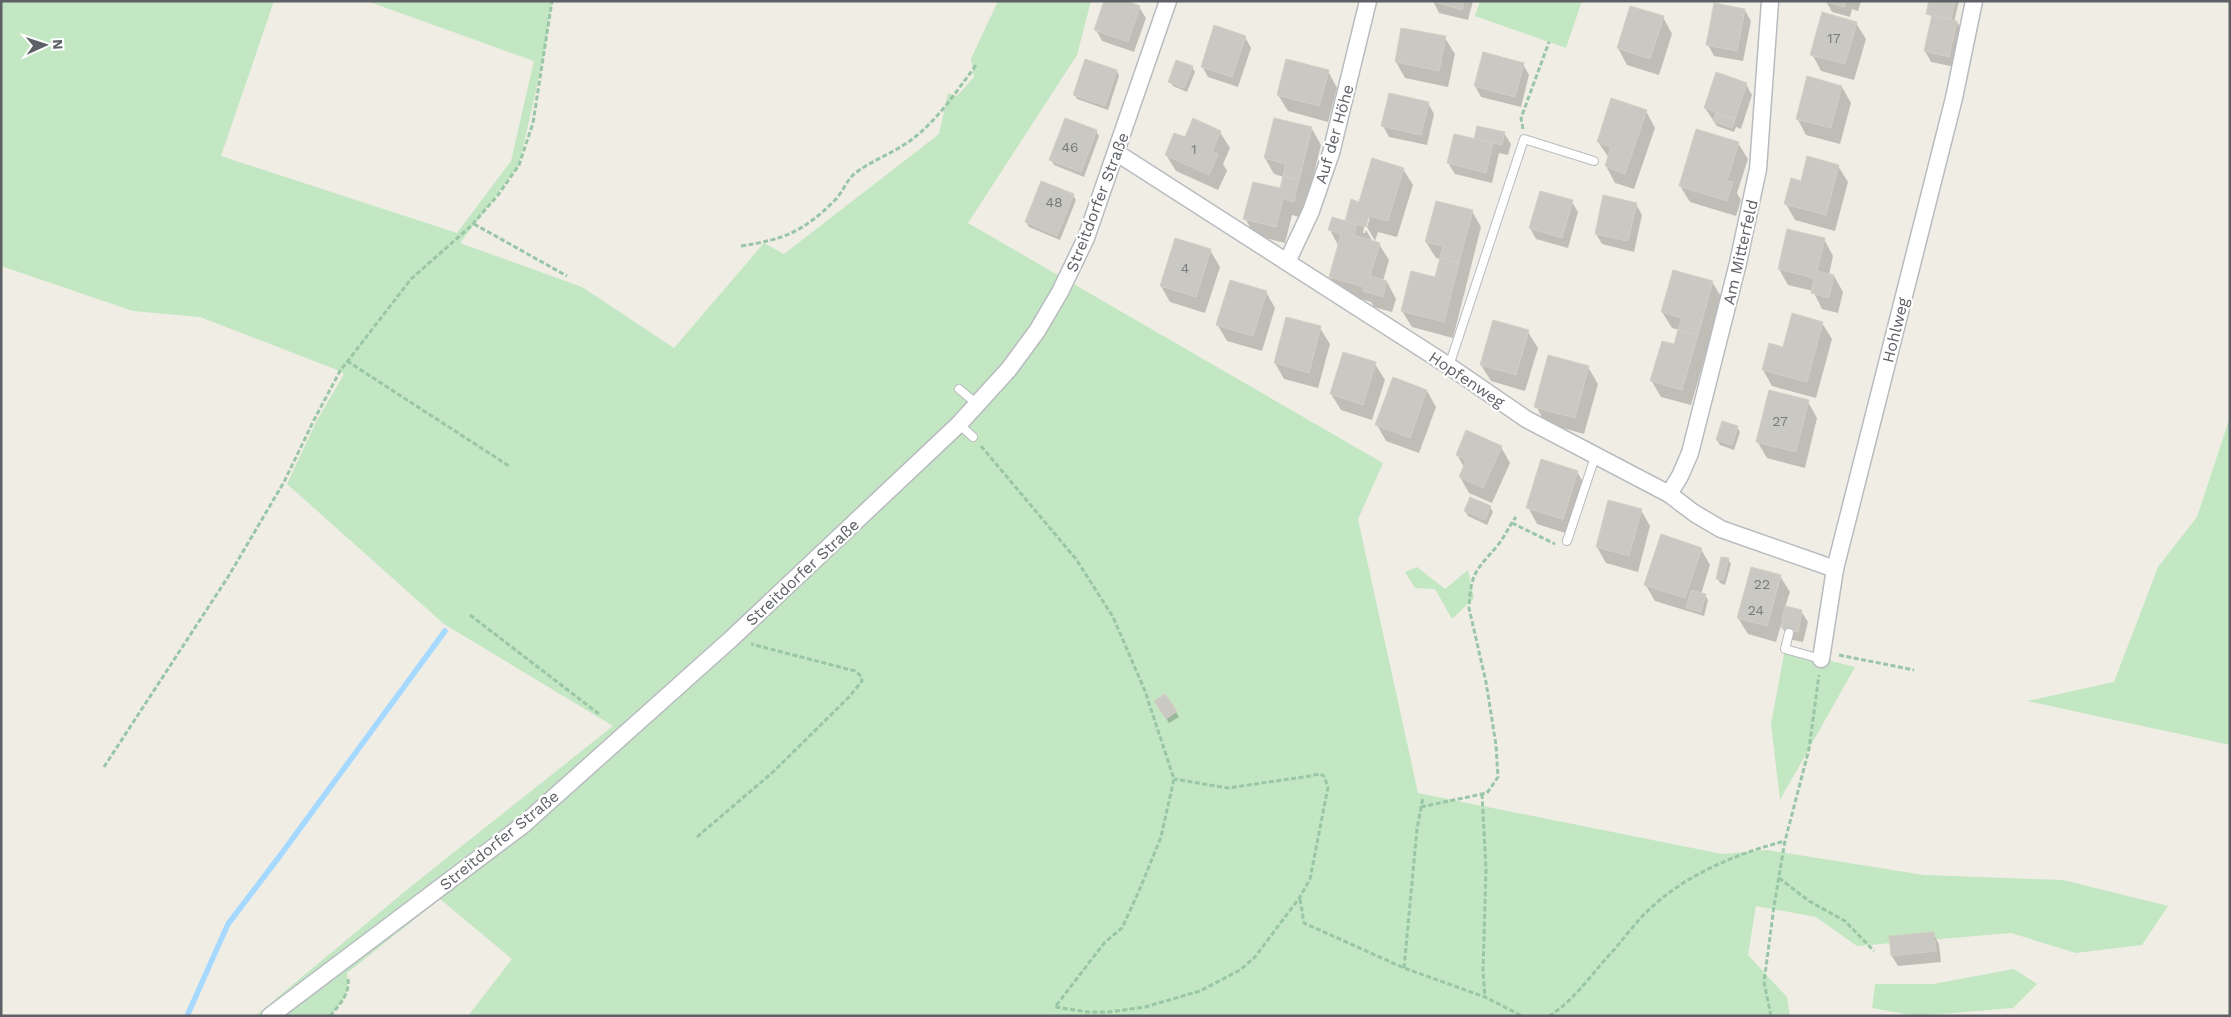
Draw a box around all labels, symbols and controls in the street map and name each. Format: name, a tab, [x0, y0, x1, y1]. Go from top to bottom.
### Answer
north arrow	[20, 20, 70, 70]
house number: 17	[1827, 30, 1841, 46]
text: N	[50, 39, 66, 50]
street label: Auf der Höhe	[1311, 82, 1358, 186]
street label: Streitdorfer Straße	[1062, 130, 1133, 275]
house number: 46	[1061, 139, 1079, 155]
house number: 1	[1191, 141, 1197, 157]
house number: 48	[1045, 194, 1063, 210]
street label: Am Mitterfeld	[1719, 198, 1762, 307]
house number: 4	[1181, 260, 1189, 276]
street label: Hohlweg	[1878, 295, 1913, 365]
street label: Hopfenweg	[1425, 347, 1509, 412]
house number: 27	[1772, 413, 1788, 429]
street label: Streitdorfer Straße	[742, 515, 863, 630]
house number: 22	[1754, 576, 1770, 592]
house number: 24	[1748, 602, 1764, 618]
street label: Streitdorfer Straße	[436, 786, 563, 894]

